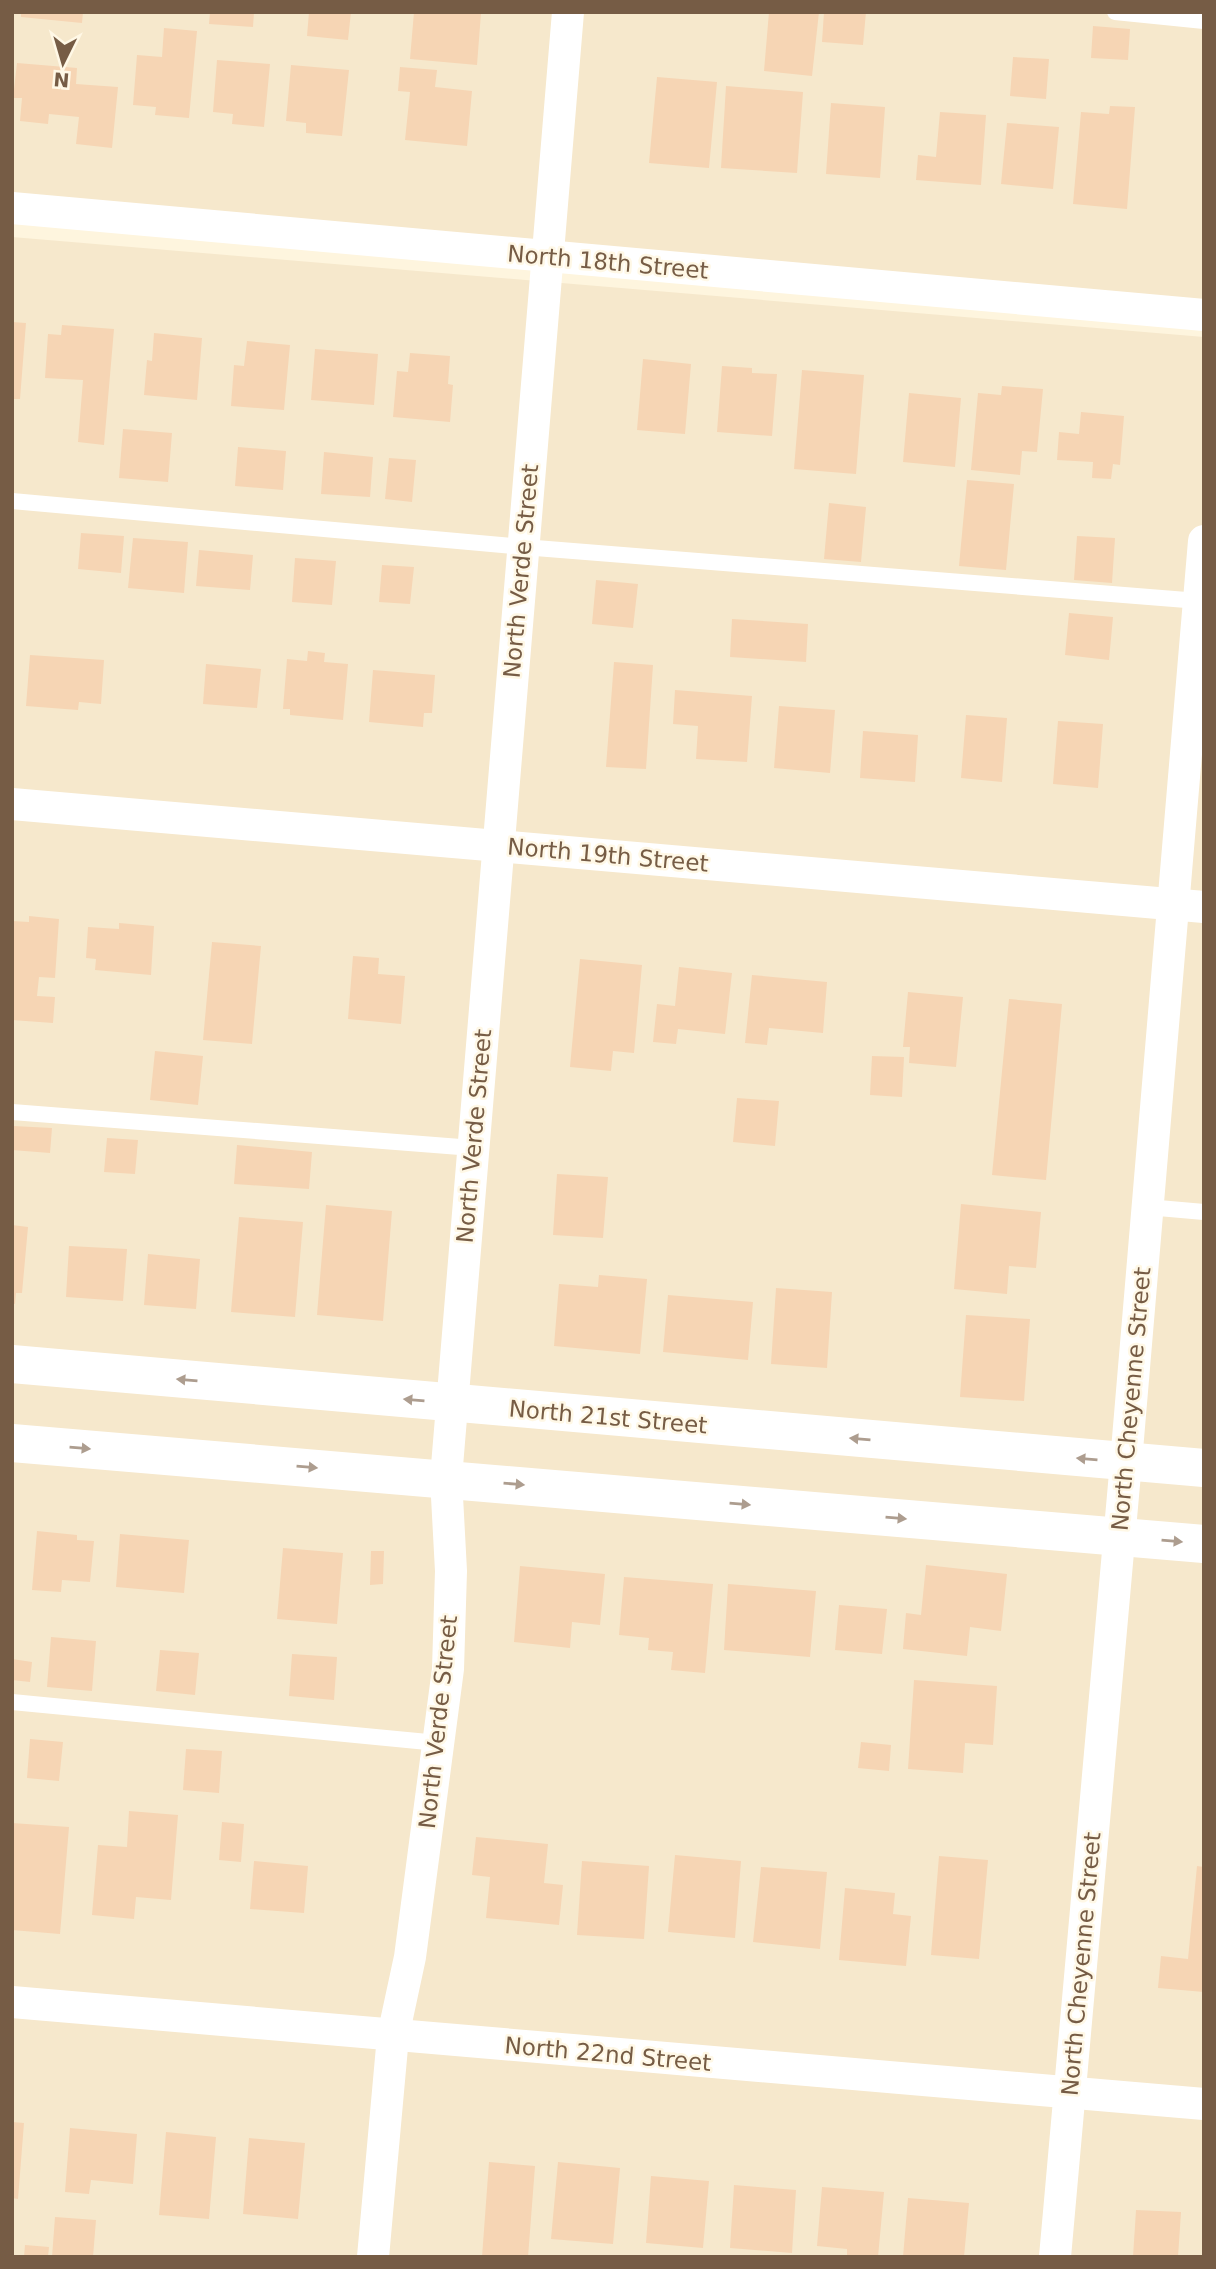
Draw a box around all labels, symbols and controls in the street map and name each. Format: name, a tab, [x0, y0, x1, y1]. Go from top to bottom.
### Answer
north arrow	[28, 28, 98, 98]
text: N	[53, 68, 70, 92]
street label: North 18th Street	[506, 240, 710, 284]
street label: North Verde Street	[499, 463, 543, 679]
street label: North 19th Street	[506, 833, 710, 877]
street label: North Verde Street	[452, 1028, 496, 1244]
street label: North Cheyenne Street	[1107, 1266, 1155, 1532]
one-way arrow	[176, 1374, 198, 1385]
one-way arrow	[403, 1394, 425, 1405]
street label: North 21st Street	[508, 1395, 708, 1439]
one-way arrow	[849, 1433, 871, 1444]
one-way arrow	[69, 1443, 91, 1454]
one-way arrow	[1076, 1453, 1098, 1464]
one-way arrow	[296, 1462, 318, 1473]
one-way arrow	[503, 1479, 525, 1490]
one-way arrow	[730, 1499, 752, 1510]
one-way arrow	[885, 1513, 907, 1524]
one-way arrow	[1161, 1536, 1183, 1547]
street label: North Verde Street	[414, 1614, 462, 1830]
street label: North Cheyenne Street	[1057, 1831, 1105, 2097]
street label: North 22nd Street	[504, 2032, 712, 2076]

